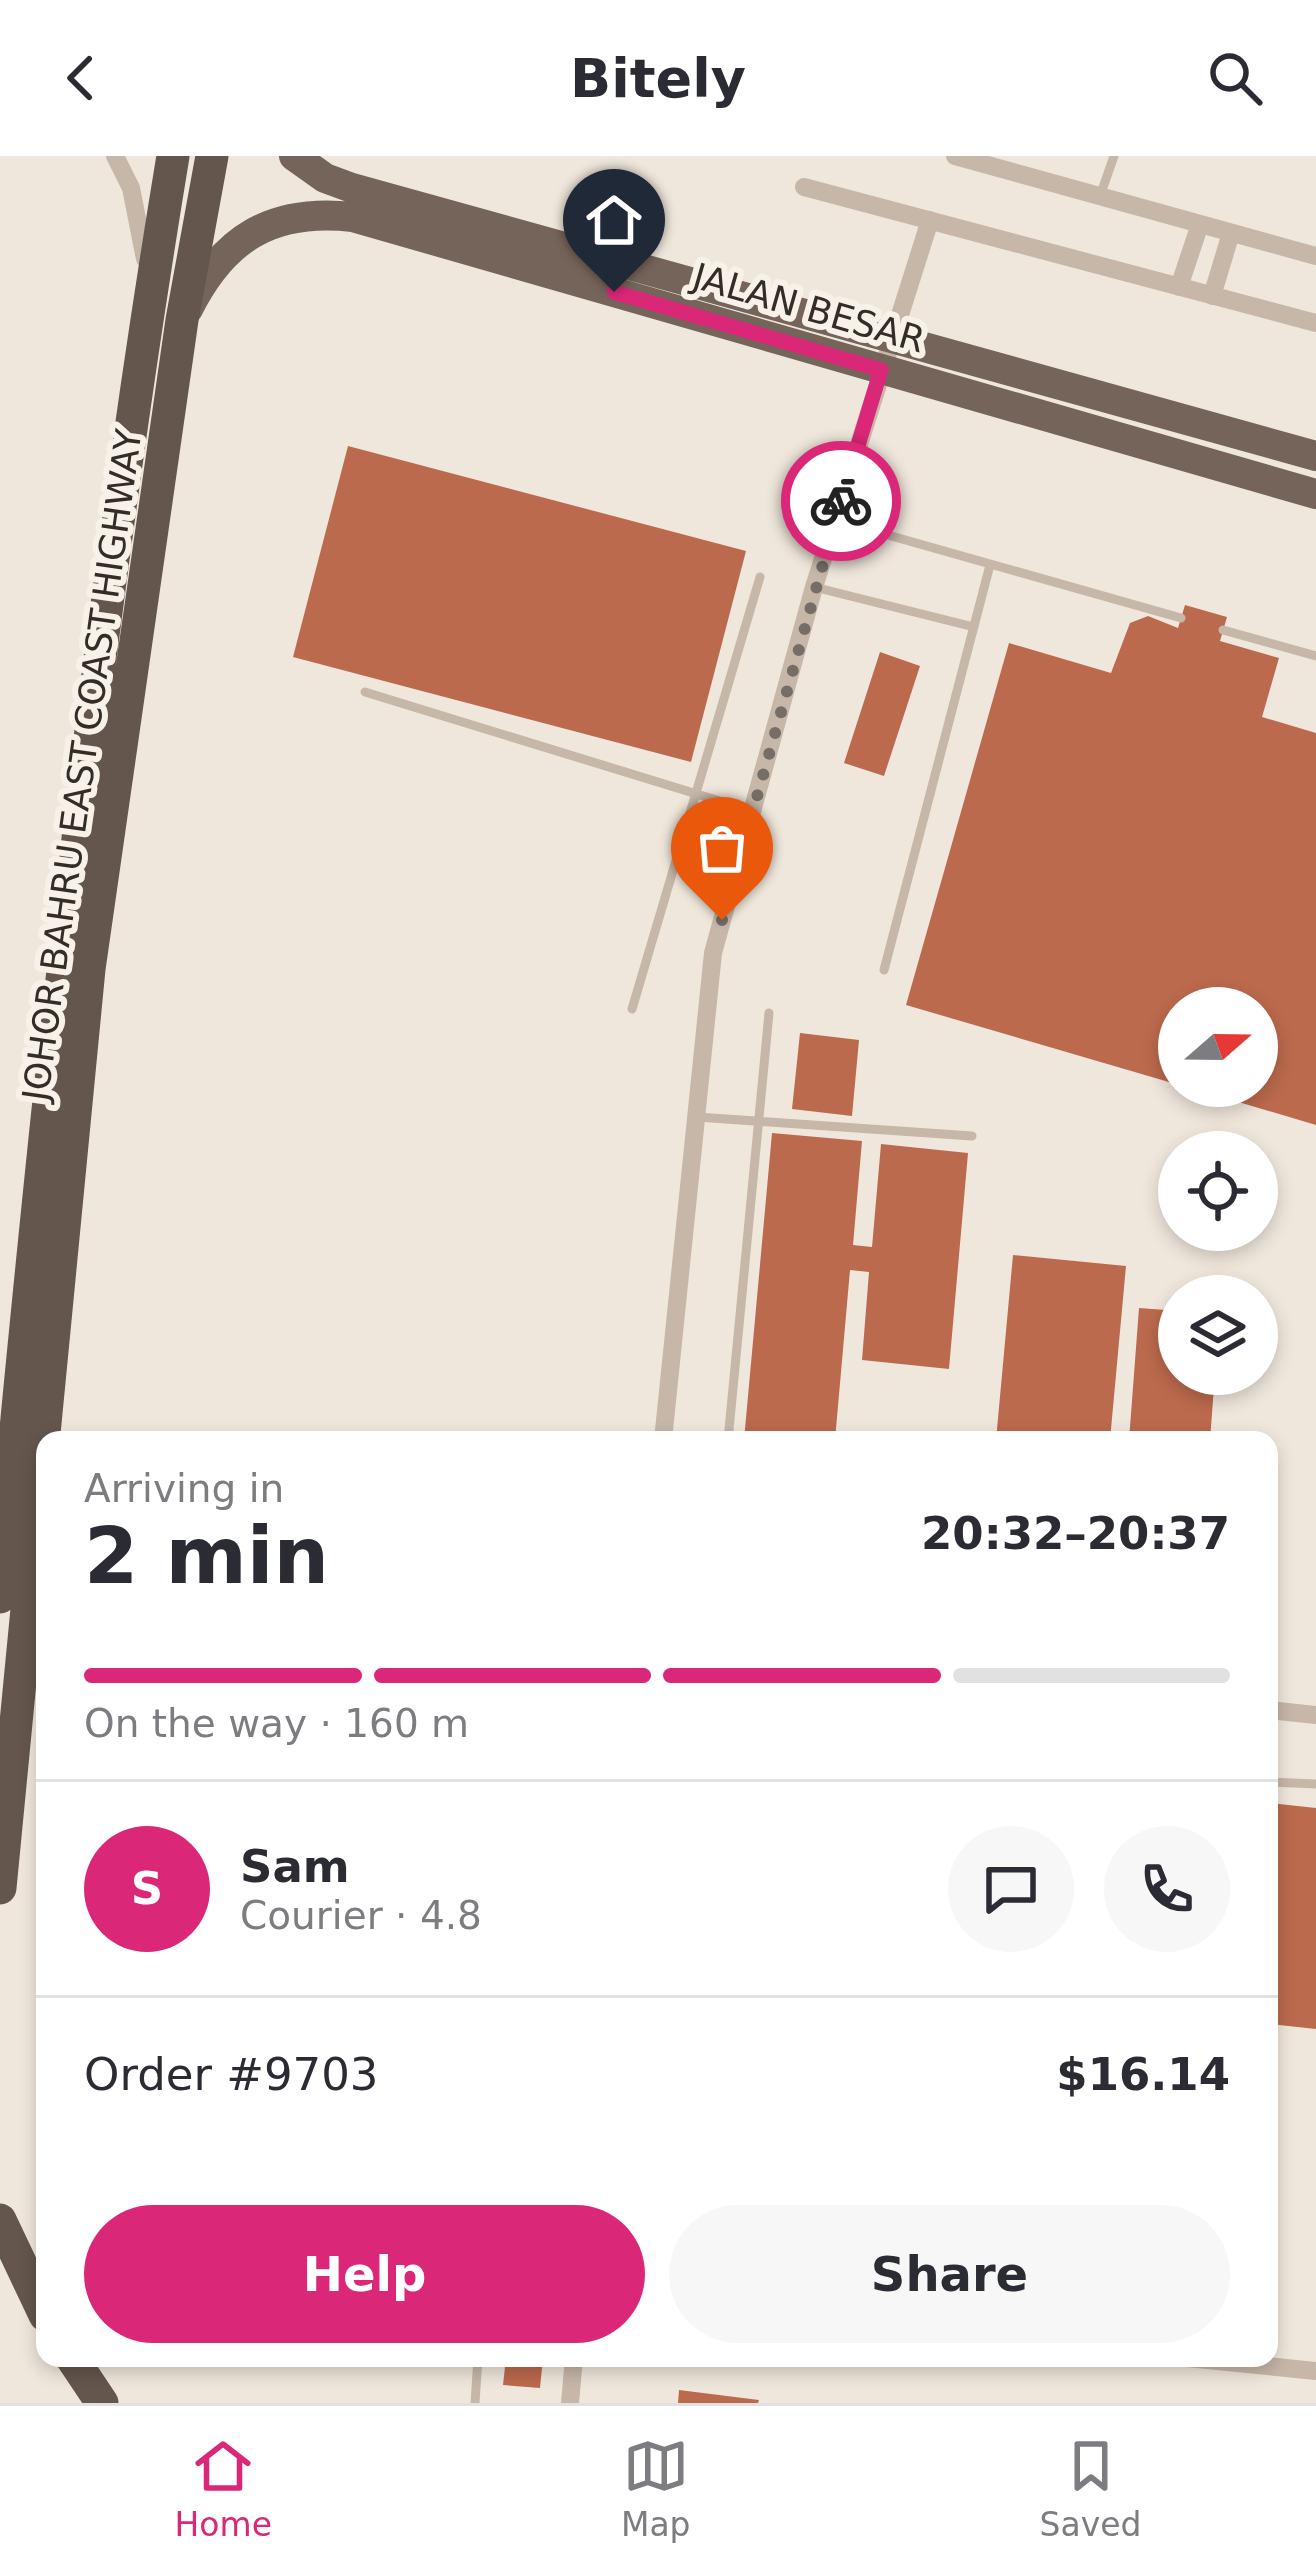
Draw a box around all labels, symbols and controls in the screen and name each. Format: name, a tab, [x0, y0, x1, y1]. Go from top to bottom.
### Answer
icon: back	[48, 45, 114, 111]
icon: search	[1202, 45, 1268, 111]
text: Bitely	[570, 47, 746, 110]
pin	[563, 169, 665, 292]
icon: home	[581, 187, 647, 253]
street label: JALAN BESAR	[687, 255, 930, 361]
street label: JOHOR BAHRU EAST COAST HIGHWAY	[14, 426, 150, 1105]
courier	[781, 441, 901, 561]
icon: bike	[808, 468, 874, 534]
pin	[671, 797, 773, 920]
icon: bag	[689, 815, 755, 881]
north arrow	[1158, 987, 1278, 1107]
map controls	[1158, 987, 1278, 1395]
button: locate	[1158, 1131, 1278, 1251]
button: layers	[1158, 1275, 1278, 1395]
text: Arriving in	[84, 1466, 284, 1511]
text: 20:32–20:37	[921, 1507, 1230, 1560]
text: 2 min	[84, 1511, 329, 1601]
text: On the way · 160 m	[84, 1701, 469, 1746]
button: chat	[948, 1826, 1074, 1952]
button: phone	[1104, 1826, 1230, 1952]
text: Sam	[240, 1840, 350, 1893]
text: S	[131, 1862, 163, 1915]
text: Courier · 4.8	[240, 1893, 482, 1938]
text: Order #9703	[84, 2048, 378, 2101]
text: $16.14	[1056, 2048, 1230, 2101]
button: Help	[84, 2205, 645, 2343]
button: Share	[669, 2205, 1230, 2343]
tab: Home	[174, 2433, 272, 2544]
tab: Map	[621, 2433, 691, 2544]
tab: Saved	[1040, 2433, 1141, 2544]

